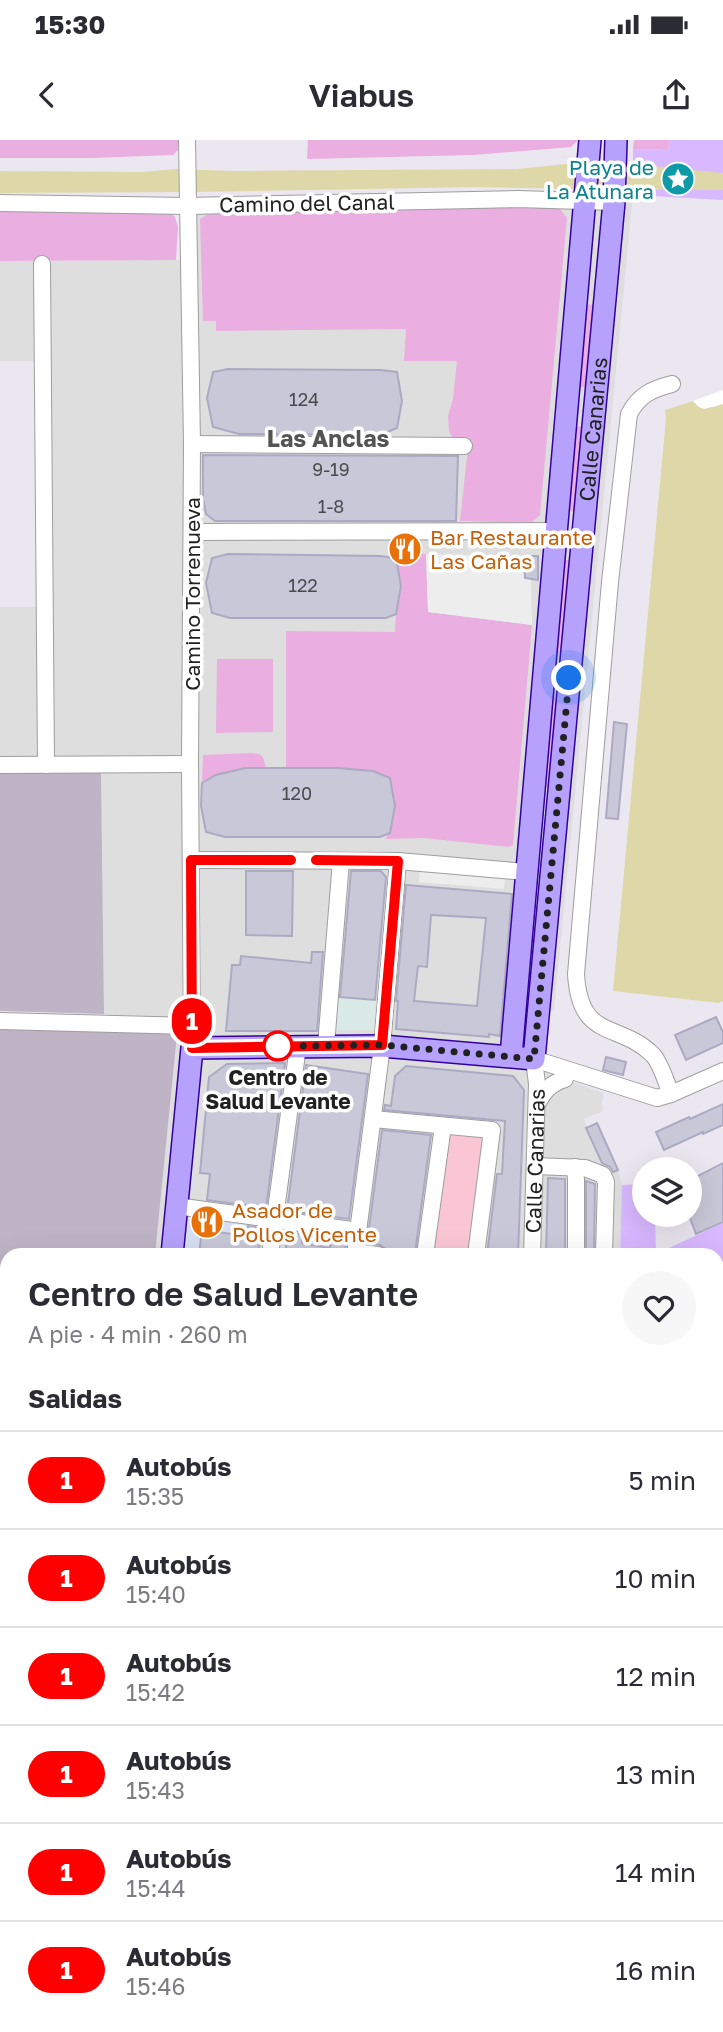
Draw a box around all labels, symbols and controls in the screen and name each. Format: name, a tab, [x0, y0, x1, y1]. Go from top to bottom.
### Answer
text: 15:30	[35, 9, 105, 40]
icon: back	[28, 76, 66, 114]
text: Viabus	[309, 76, 414, 114]
icon: share	[657, 76, 695, 114]
place label: Playa de La Atunara	[546, 154, 654, 204]
place icon: Playa de La Atunara	[659, 160, 697, 198]
street label: Camino del Canal	[219, 188, 395, 218]
street label: Calle Canarias	[573, 356, 612, 502]
house number: 124	[289, 388, 319, 410]
district label: Las Anclas	[267, 424, 389, 452]
house number: 9-19	[312, 458, 350, 480]
house number: 1-8	[318, 495, 344, 517]
street label: Camino Torrenueva	[179, 497, 205, 691]
place label: Bar Restaurante Las Cañas	[430, 524, 593, 574]
restaurant icon: Bar Restaurante Las Cañas	[386, 530, 424, 568]
house number: 122	[288, 574, 318, 596]
your location	[551, 660, 586, 695]
house number: 120	[282, 782, 312, 804]
line badge: 1	[169, 998, 215, 1044]
text: 1	[186, 1006, 198, 1035]
marker: Centro de Salud Levante	[263, 1031, 293, 1061]
place label: Centro de Salud Levante	[205, 1064, 351, 1114]
street label: Calle Canarias	[520, 1088, 550, 1234]
map controls	[632, 1157, 702, 1227]
button: layers	[632, 1157, 702, 1227]
place label: Asador de Pollos Vicente	[232, 1197, 377, 1247]
restaurant icon: Asador de Pollos Vicente	[188, 1203, 226, 1241]
button: heart	[622, 1271, 696, 1345]
text: Centro de Salud Levante	[28, 1274, 418, 1313]
text: A pie · 4 min · 260 m	[28, 1320, 248, 1348]
text: Salidas	[28, 1383, 122, 1414]
text: Autobús	[126, 1451, 232, 1482]
text: 1	[60, 1465, 73, 1494]
text: 5 min	[628, 1465, 696, 1496]
text: 15:35	[126, 1482, 184, 1510]
text: Autobús	[126, 1549, 232, 1580]
text: 1	[60, 1563, 73, 1592]
text: 10 min	[615, 1563, 696, 1594]
text: 15:40	[126, 1580, 186, 1608]
text: Autobús	[126, 1647, 232, 1678]
text: 1	[60, 1661, 73, 1690]
text: 12 min	[616, 1661, 696, 1692]
text: 15:42	[126, 1678, 185, 1706]
text: Autobús	[126, 1745, 232, 1776]
text: 1	[60, 1759, 73, 1788]
text: 13 min	[616, 1759, 696, 1790]
text: 15:43	[126, 1776, 185, 1804]
text: Autobús	[126, 1843, 232, 1874]
text: 1	[60, 1857, 73, 1886]
text: 14 min	[615, 1857, 696, 1888]
text: 15:44	[126, 1874, 185, 1902]
text: Autobús	[126, 1941, 232, 1972]
text: 1	[60, 1955, 73, 1984]
text: 16 min	[615, 1955, 696, 1986]
text: 15:46	[126, 1972, 185, 2000]

